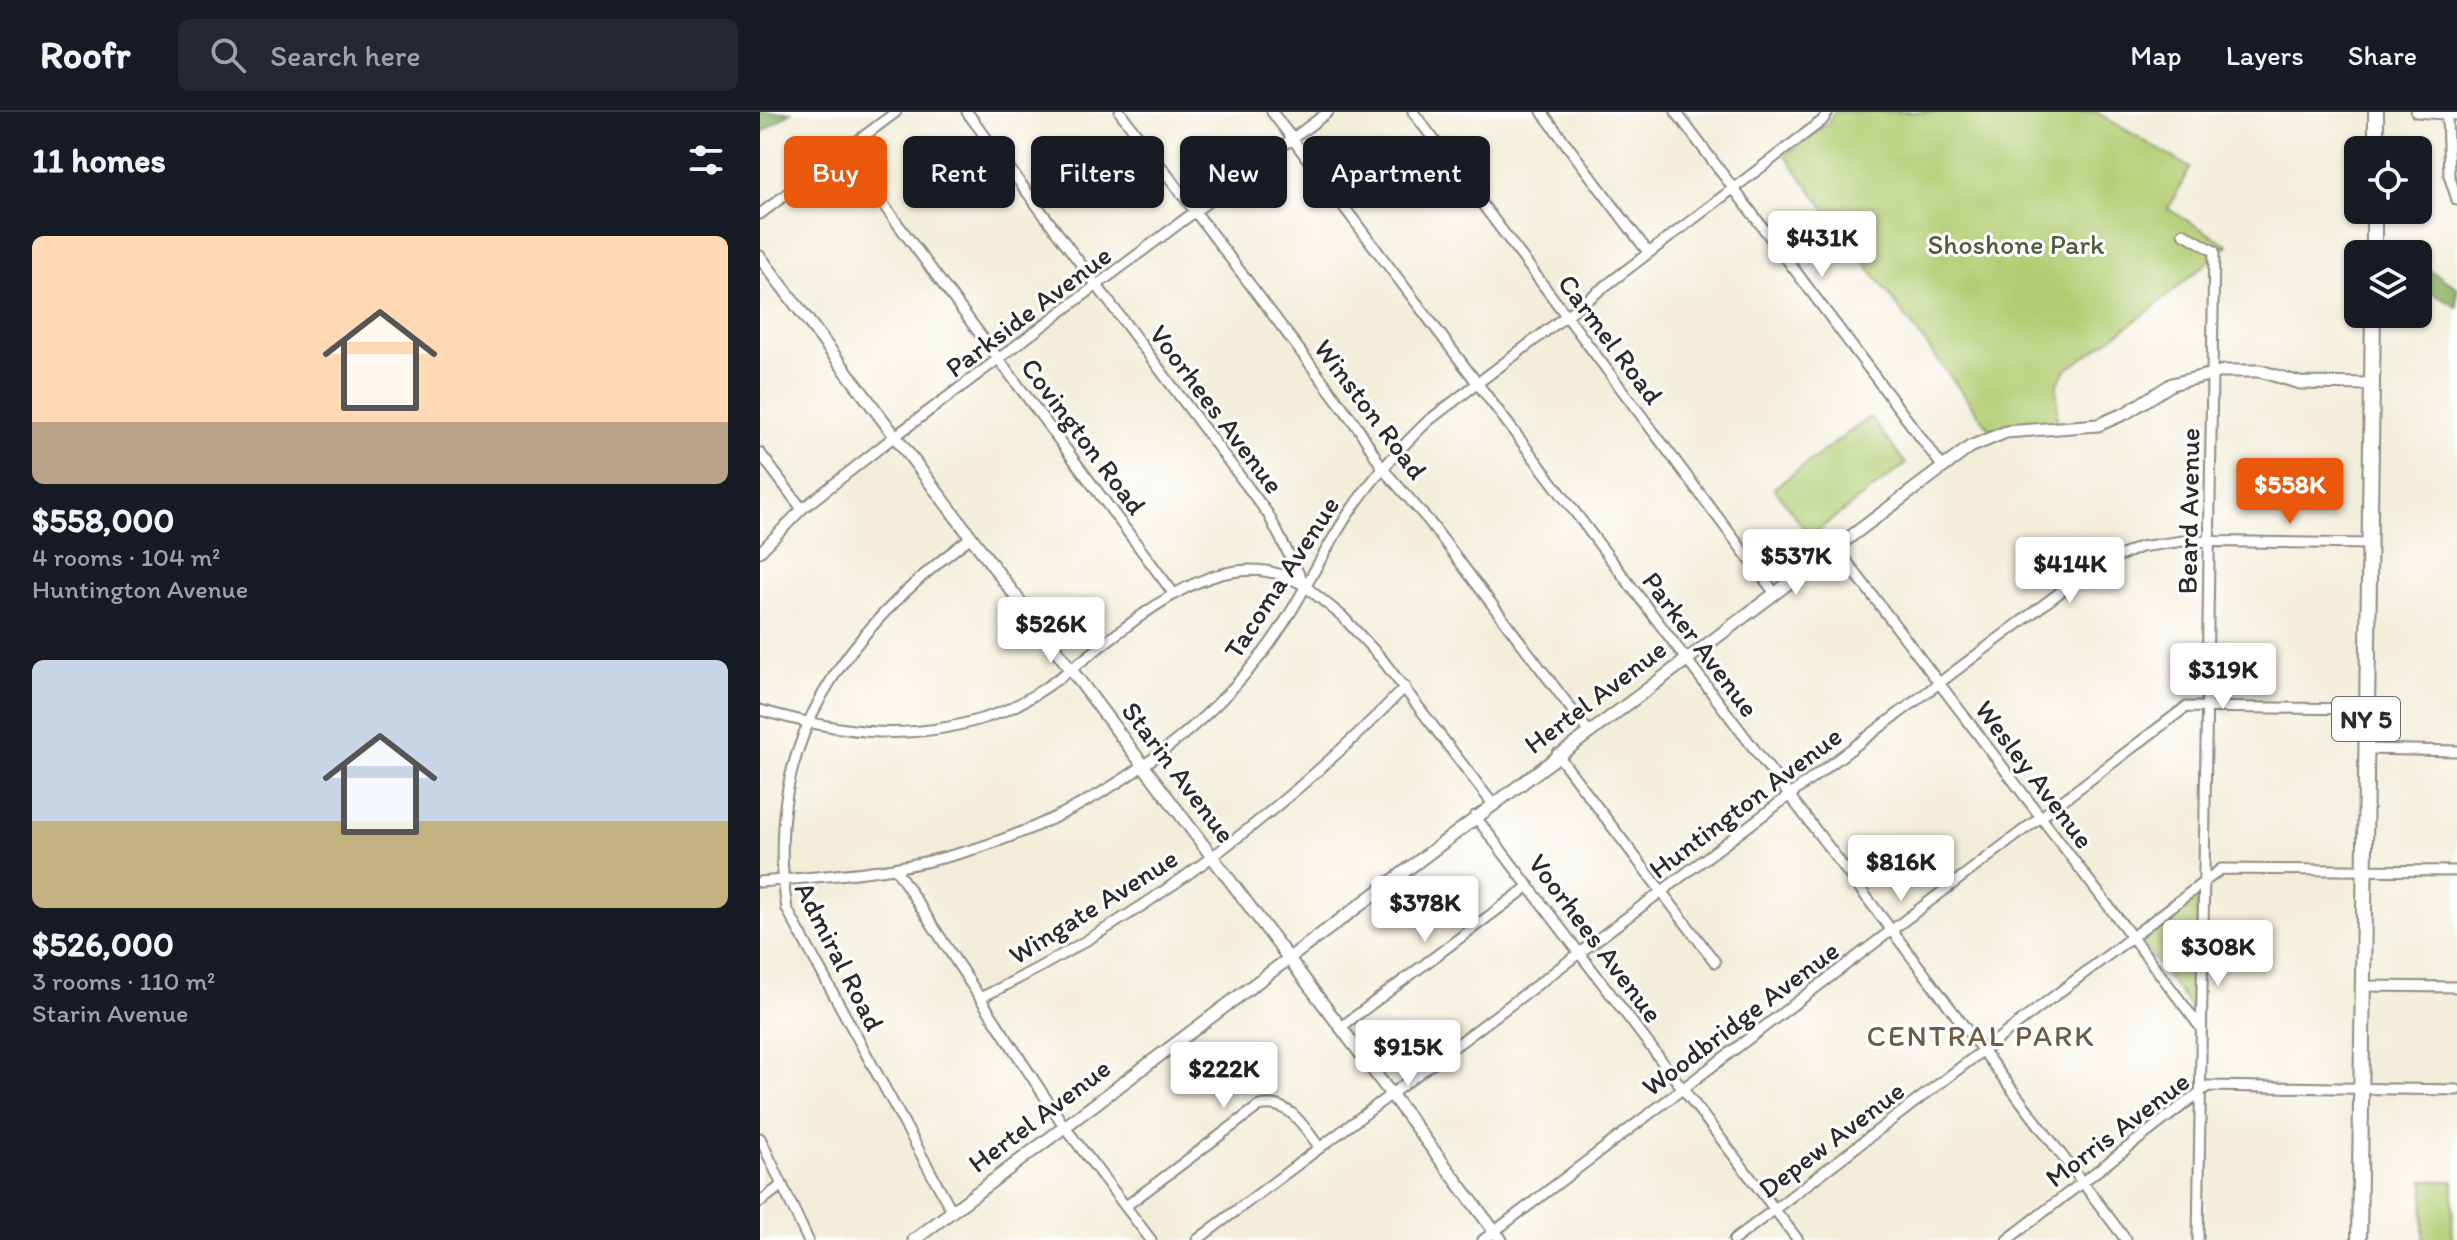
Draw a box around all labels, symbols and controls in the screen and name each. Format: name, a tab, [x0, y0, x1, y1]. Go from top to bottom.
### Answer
search box	[178, 19, 738, 91]
text: Roofr	[40, 32, 130, 78]
icon: search	[206, 33, 250, 77]
text: Search here	[270, 37, 421, 74]
text: Map	[2130, 38, 2182, 72]
text: Layers	[2226, 38, 2304, 72]
text: Share	[2348, 38, 2417, 72]
chip: Buy	[784, 136, 887, 208]
chip: Rent	[903, 136, 1015, 208]
chip: Filters	[1031, 136, 1164, 208]
chip: New	[1180, 136, 1287, 208]
chip: Apartment	[1303, 136, 1490, 208]
map controls	[2344, 136, 2432, 328]
button: locate	[2344, 136, 2432, 224]
icon: filters	[684, 138, 728, 182]
text: 11 homes	[32, 140, 166, 181]
pin: $431K	[1766, 211, 1878, 279]
text: $431K	[1786, 221, 1858, 253]
park label: Shoshone Park	[1927, 227, 2105, 261]
street label: Parkside Avenue	[938, 238, 1118, 384]
button: layers	[2344, 240, 2432, 328]
street label: Carmel Road	[1551, 267, 1672, 412]
icon: home	[308, 288, 452, 432]
street label: Voorhees Avenue	[1142, 318, 1292, 500]
street label: Winston Road	[1307, 332, 1435, 486]
street label: Covington Road	[1014, 351, 1154, 521]
street label: Beard Avenue	[2170, 427, 2206, 595]
pin: $558K	[2234, 458, 2346, 526]
text: $558K	[2254, 468, 2326, 500]
street label: Tacoma Avenue	[1216, 489, 1346, 665]
text: $558,000	[32, 500, 174, 541]
pin: $537K	[1740, 529, 1852, 597]
pin: $414K	[2014, 537, 2126, 605]
text: $537K	[1761, 539, 1831, 571]
text: 4 rooms · 104 m²	[32, 541, 220, 573]
text: $414K	[2033, 547, 2107, 579]
street label: Parker Avenue	[1635, 564, 1767, 724]
text: Huntington Avenue	[32, 573, 248, 605]
pin: $526K	[995, 597, 1107, 665]
text: $526K	[1016, 607, 1086, 639]
street label: Hertel Avenue	[1517, 631, 1673, 761]
pin: $319K	[2167, 643, 2279, 711]
text: $319K	[2188, 653, 2258, 685]
street label: Wesley Avenue	[1968, 693, 2102, 855]
street label: Starin Avenue	[1115, 695, 1243, 849]
road number: NY 5	[2332, 697, 2400, 741]
icon: home	[308, 712, 452, 856]
street label: Huntington Avenue	[1642, 718, 1848, 886]
pin: $816K	[1845, 835, 1957, 903]
street label: Wingate Avenue	[1002, 840, 1184, 972]
text: $816K	[1866, 845, 1936, 877]
street label: Voorhees Avenue	[1521, 847, 1671, 1029]
street label: Admiral Road	[788, 876, 892, 1036]
pin: $378K	[1369, 876, 1481, 944]
text: $378K	[1389, 886, 1461, 918]
pin: $308K	[2162, 920, 2274, 988]
text: $526,000	[32, 924, 174, 965]
text: $308K	[2181, 930, 2255, 962]
street label: Woodbridge Avenue	[1635, 933, 1845, 1103]
text: 3 rooms · 110 m²	[32, 965, 215, 997]
text: Starin Avenue	[32, 997, 188, 1029]
district label: CENTRAL PARK	[1867, 1017, 2095, 1054]
pin: $915K	[1352, 1020, 1464, 1088]
text: $915K	[1373, 1030, 1443, 1062]
pin: $222K	[1168, 1042, 1280, 1110]
street label: Hertel Avenue	[961, 1050, 1117, 1180]
text: $222K	[1189, 1052, 1259, 1084]
street label: Morris Avenue	[2038, 1064, 2196, 1194]
street label: Depew Avenue	[1751, 1073, 1911, 1205]

